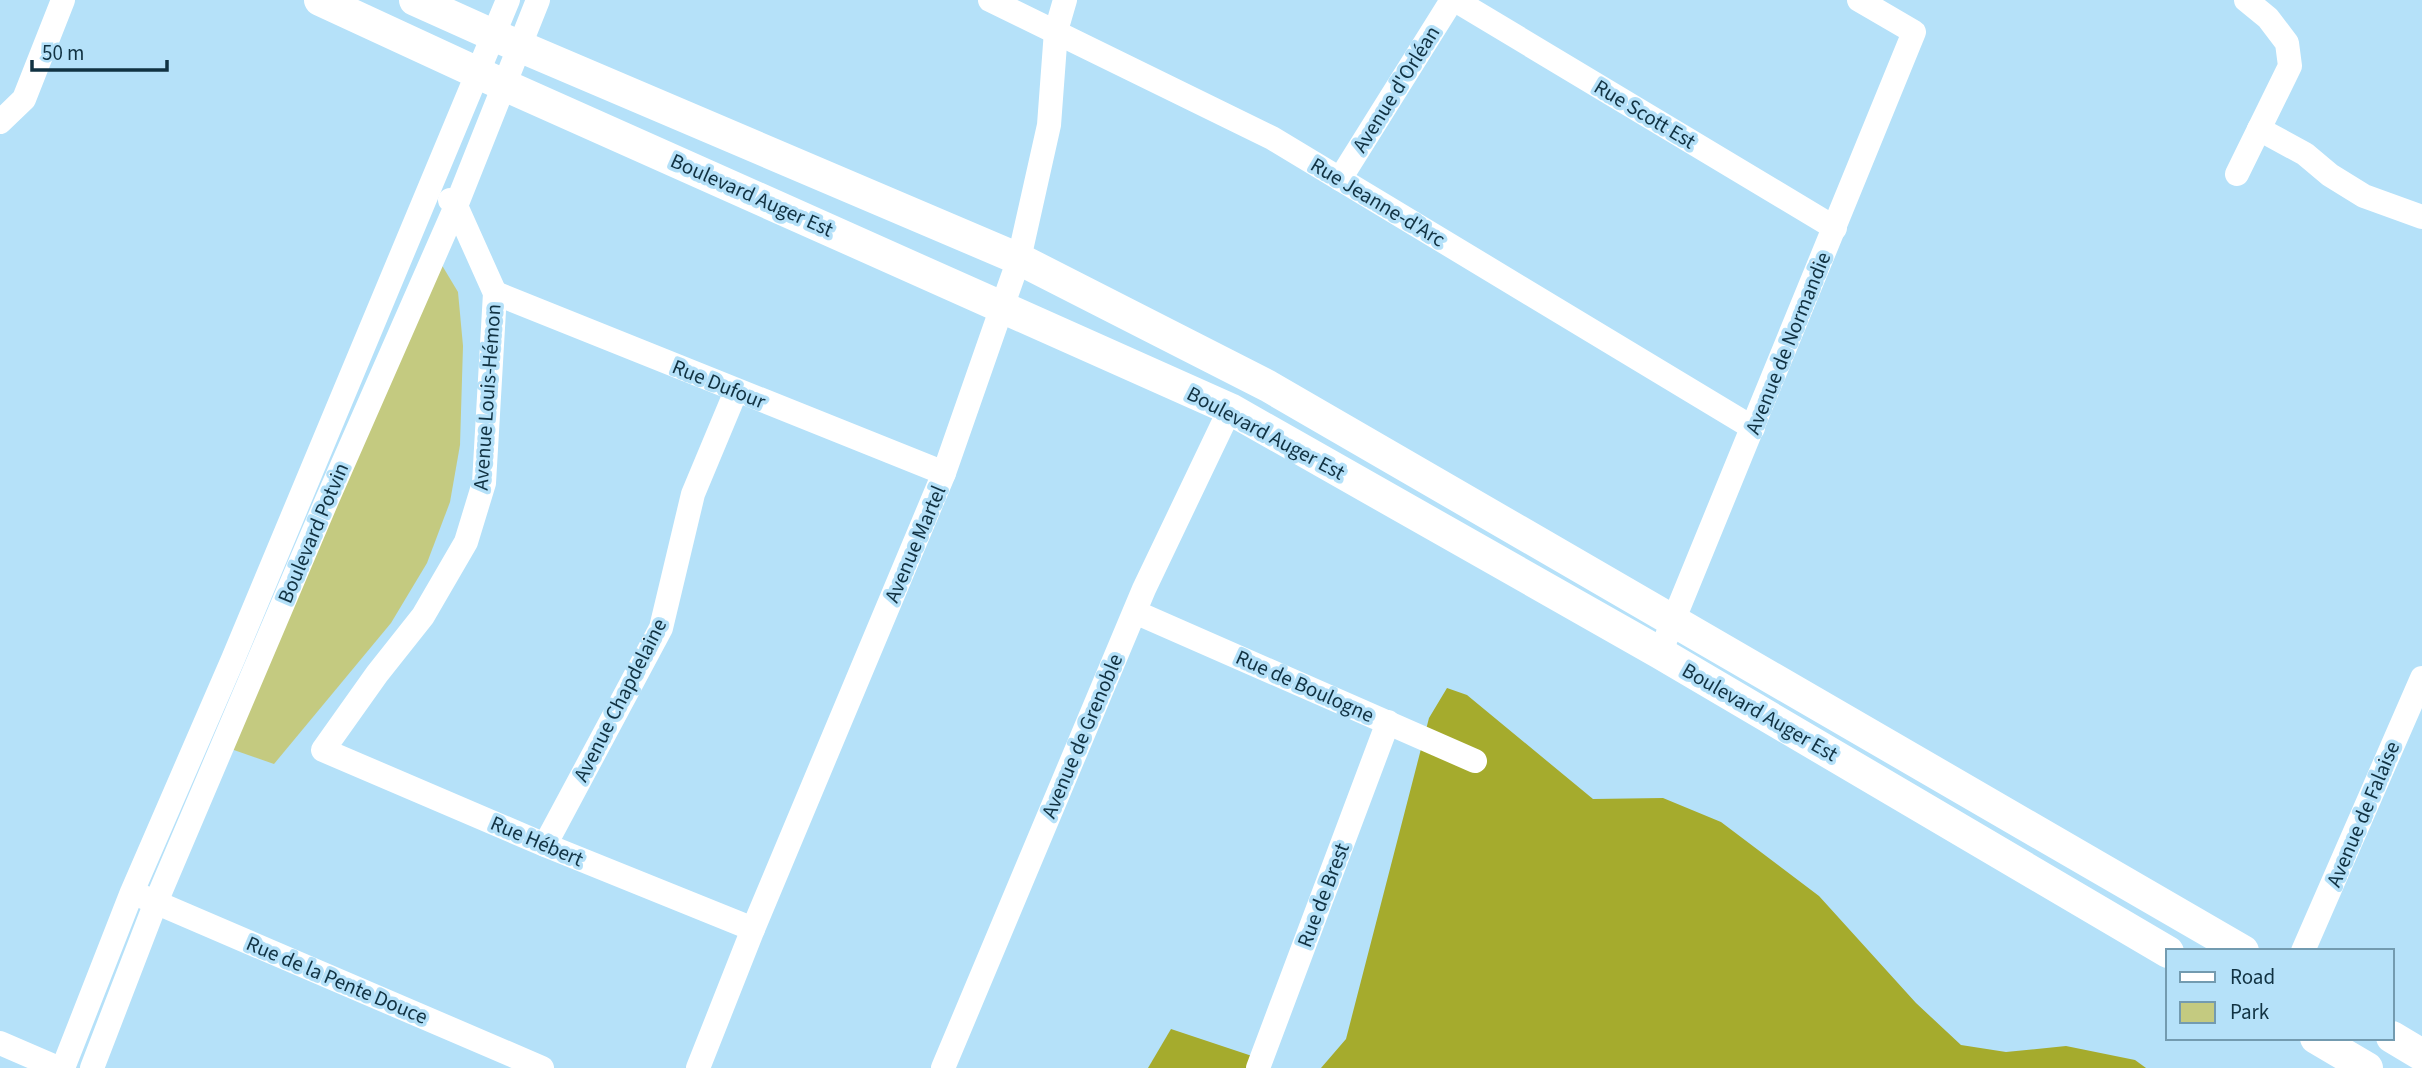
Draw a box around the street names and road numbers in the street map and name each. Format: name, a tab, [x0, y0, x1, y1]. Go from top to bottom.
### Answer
street label: Avenue d'Orléan	[1345, 20, 1447, 158]
street label: Rue Scott Est	[1588, 72, 1702, 156]
street label: Boulevard Auger Est	[666, 146, 838, 244]
street label: Rue Jeanne-d'Arc	[1305, 150, 1452, 254]
street label: Avenue de Normandie	[1738, 247, 1838, 439]
street label: Avenue Louis-Hémon	[466, 303, 508, 491]
street label: Rue Dufour	[668, 352, 771, 417]
street label: Boulevard Auger Est	[1182, 379, 1350, 487]
street label: Boulevard Potvin	[270, 458, 356, 608]
street label: Avenue Martel	[877, 481, 953, 607]
street label: Avenue Chapdelaine	[566, 613, 674, 787]
street label: Rue de Boulogne	[1231, 642, 1379, 730]
street label: Avenue de Grenoble	[1034, 649, 1130, 823]
street label: Boulevard Auger Est	[1677, 655, 1843, 769]
street label: Avenue de Falaise	[2319, 736, 2407, 892]
street label: Rue Hébert	[486, 808, 588, 874]
street label: Rue de Brest	[1289, 838, 1357, 952]
street label: Rue de la Pente Douce	[242, 928, 432, 1032]

